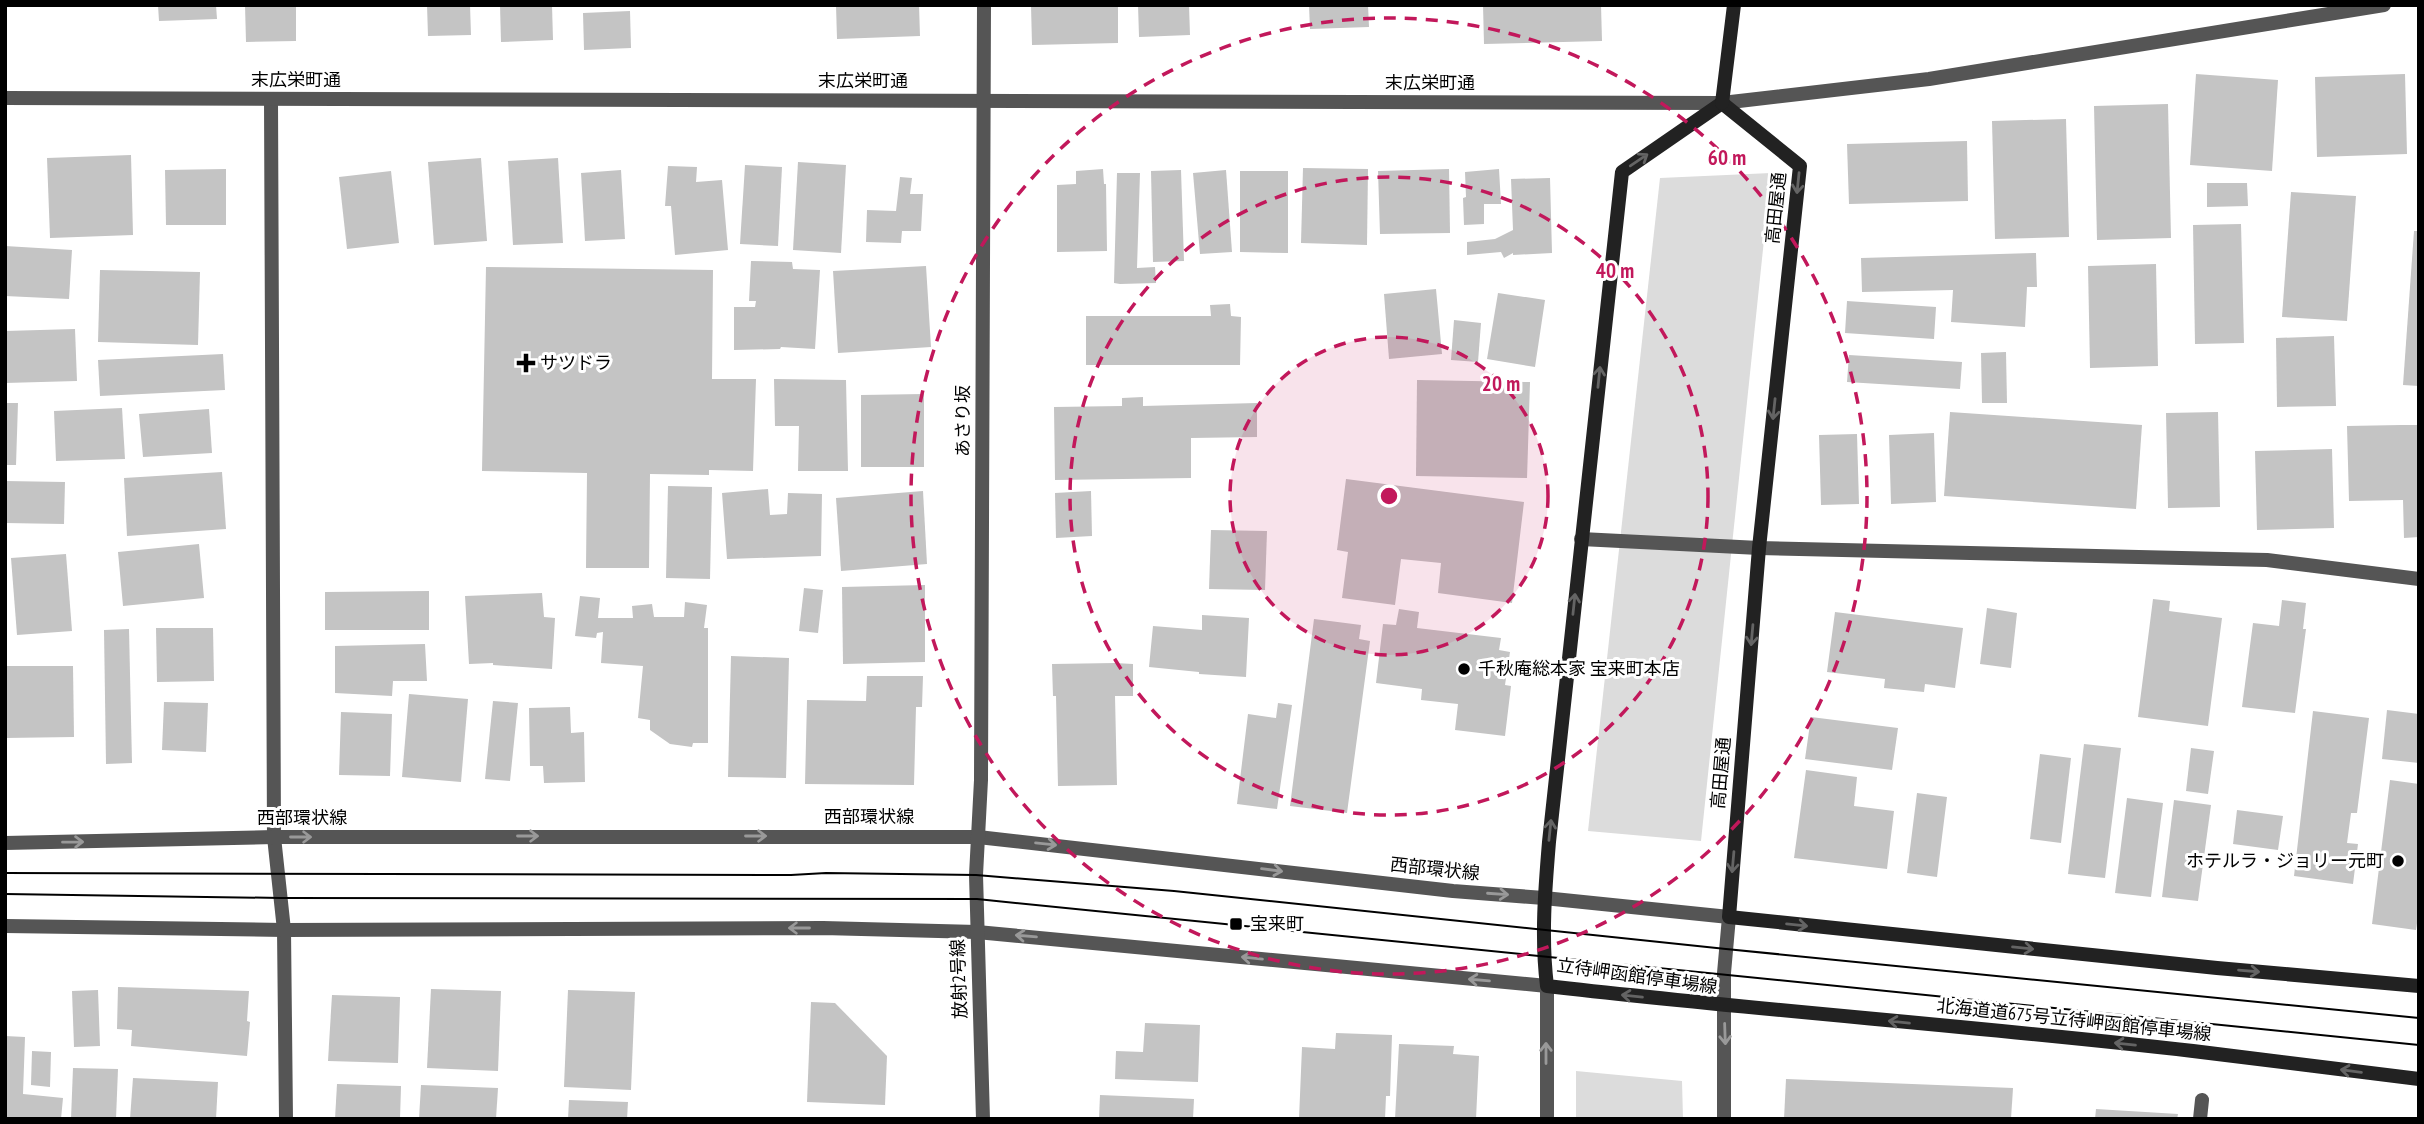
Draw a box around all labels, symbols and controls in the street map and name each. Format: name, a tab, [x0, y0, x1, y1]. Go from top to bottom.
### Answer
street label: 末広栄町通	[251, 68, 341, 91]
street label: 末広栄町通	[818, 69, 908, 92]
street label: 末広栄町通	[1385, 71, 1475, 94]
text: 60 m	[1708, 144, 1746, 171]
one-way arrow	[1629, 153, 1648, 167]
street label: 高田屋通	[1760, 171, 1791, 245]
one-way arrow	[1791, 171, 1804, 194]
text: 40 m	[1596, 257, 1634, 284]
place label: サツドラ	[540, 351, 612, 374]
marker: サツドラ	[518, 355, 534, 371]
one-way arrow	[1593, 367, 1606, 389]
text: 20 m	[1482, 370, 1520, 397]
street label: あさり坂	[951, 385, 974, 457]
one-way arrow	[1767, 397, 1780, 420]
centre of rings	[1377, 484, 1401, 508]
one-way arrow	[1568, 593, 1581, 615]
one-way arrow	[1745, 624, 1758, 646]
place label: 千秋庵総本家 宝来町本店	[1478, 657, 1680, 680]
marker: 千秋庵総本家 宝来町本店	[1456, 661, 1472, 677]
street label: 高田屋通	[1706, 736, 1735, 810]
street label: 西部環状線	[824, 805, 914, 828]
street label: 西部環状線	[257, 806, 347, 829]
one-way arrow	[1544, 819, 1557, 842]
one-way arrow	[517, 829, 540, 843]
one-way arrow	[744, 829, 767, 843]
one-way arrow	[289, 830, 312, 844]
one-way arrow	[62, 835, 85, 848]
one-way arrow	[1034, 838, 1056, 851]
place label: ホテルラ・ジョリー元町	[2186, 849, 2384, 872]
one-way arrow	[1726, 850, 1739, 873]
street label: 西部環状線	[1389, 852, 1481, 885]
marker: ホテルラ・ジョリー元町	[2390, 853, 2406, 869]
one-way arrow	[1260, 863, 1283, 876]
one-way arrow	[1486, 888, 1509, 901]
place label: 宝来町	[1250, 912, 1304, 935]
marker: 宝来町	[1228, 916, 1244, 932]
one-way arrow	[1785, 919, 1807, 932]
one-way arrow	[787, 921, 810, 935]
one-way arrow	[1015, 929, 1038, 942]
street label: 放射2号線	[946, 939, 971, 1019]
one-way arrow	[2011, 942, 2034, 955]
one-way arrow	[1242, 951, 1264, 964]
street label: 立待岬函館停車場線	[1555, 953, 1719, 998]
one-way arrow	[2237, 965, 2260, 978]
one-way arrow	[1468, 973, 1491, 986]
one-way arrow	[1621, 989, 1644, 1002]
street label: 北海道道675号立待岬函館停車場線	[1935, 994, 2213, 1045]
one-way arrow	[1888, 1015, 1911, 1028]
one-way arrow	[1718, 1023, 1731, 1046]
one-way arrow	[2114, 1037, 2137, 1050]
one-way arrow	[1539, 1041, 1553, 1064]
one-way arrow	[2340, 1064, 2363, 1077]

